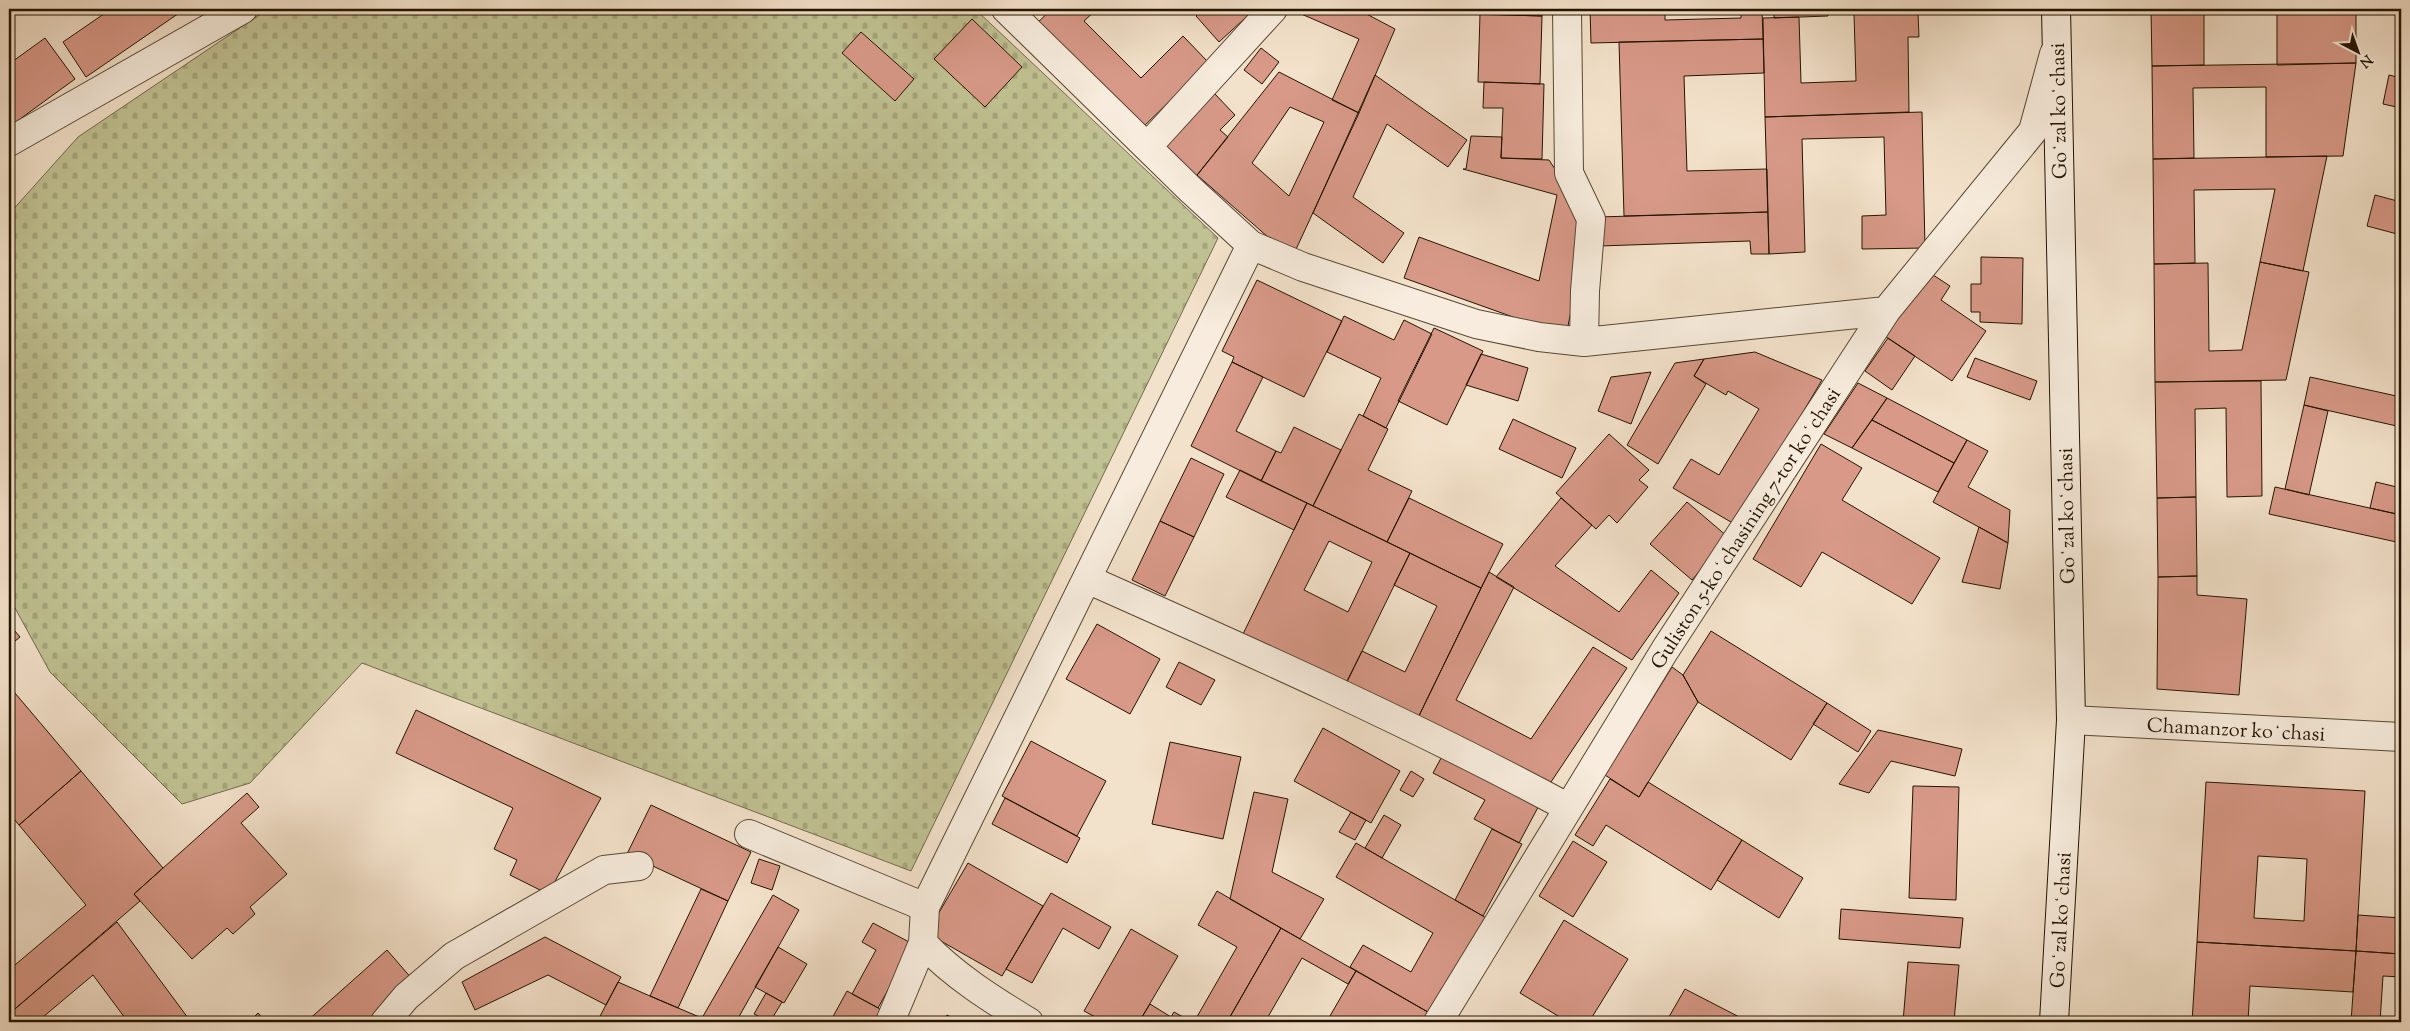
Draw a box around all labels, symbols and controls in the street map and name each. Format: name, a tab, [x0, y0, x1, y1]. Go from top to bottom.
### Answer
north arrow	[2332, 28, 2382, 78]
street label: Goʻzal koʻchasi	[2045, 42, 2076, 179]
text: N	[2354, 49, 2376, 72]
street label: Guliston 5-koʻchasining 7-tor koʻchasi	[1645, 382, 1850, 676]
street label: Goʻzal koʻchasi	[2053, 447, 2084, 584]
street label: Chamanzor koʻchasi	[2146, 712, 2326, 751]
street label: Goʻzal koʻchasi	[2044, 851, 2081, 989]

